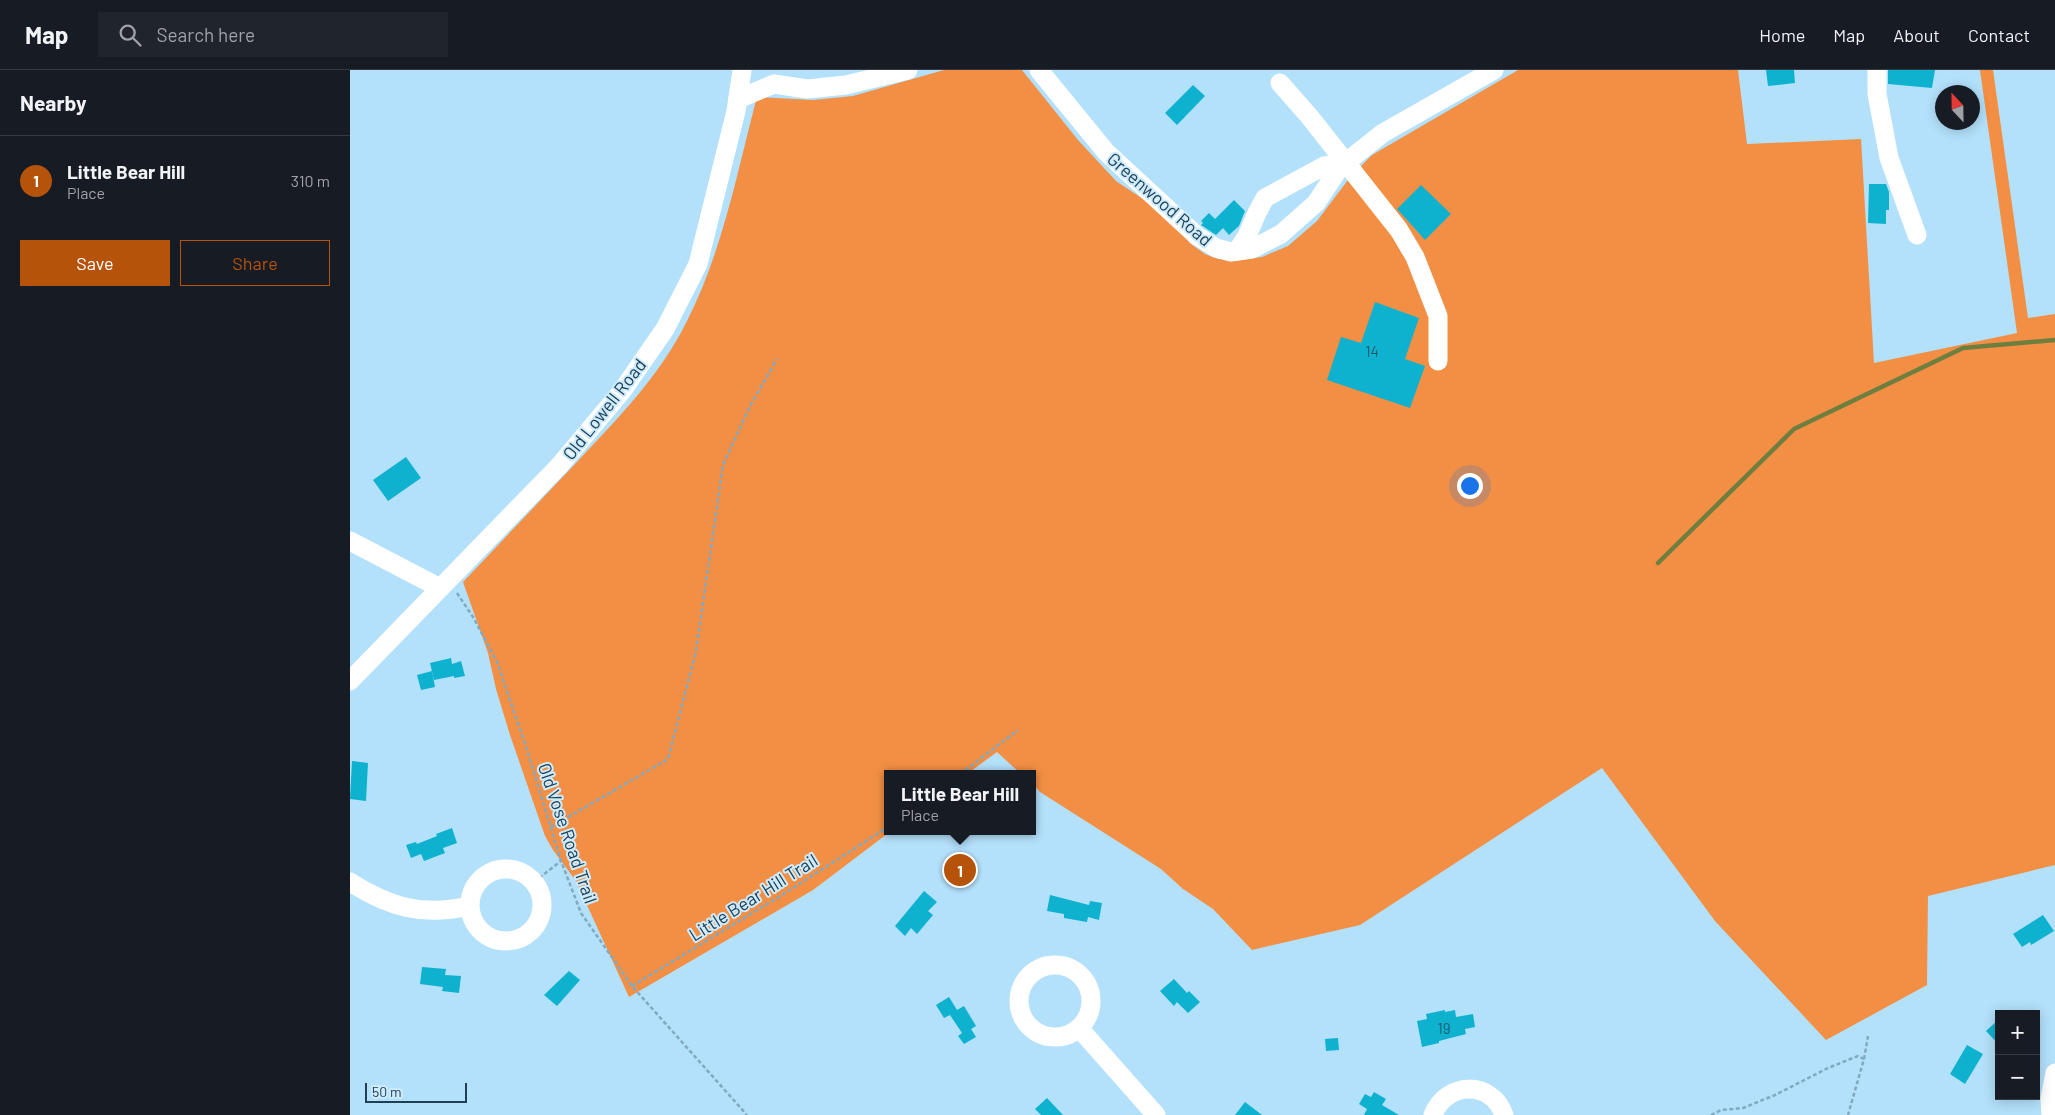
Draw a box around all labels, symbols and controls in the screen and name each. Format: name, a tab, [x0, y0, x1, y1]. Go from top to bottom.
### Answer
search box	[98, 12, 448, 57]
text: Map	[25, 20, 68, 49]
icon: search	[116, 21, 144, 49]
text: Search here	[156, 23, 255, 46]
text: Home	[1759, 24, 1805, 46]
text: Map	[1833, 24, 1865, 46]
text: About	[1893, 24, 1940, 46]
text: Contact	[1968, 24, 2030, 46]
north arrow	[1935, 85, 1980, 130]
text: Nearby	[20, 90, 86, 115]
street label: Greenwood Road	[1103, 147, 1217, 251]
text: Little Bear Hill	[67, 160, 185, 183]
text: 1	[33, 171, 39, 190]
text: 310 m	[291, 171, 330, 190]
text: Place	[67, 183, 105, 202]
button: Save	[20, 240, 170, 286]
button: Share	[180, 240, 330, 286]
house number: 14	[1365, 342, 1379, 360]
street label: Old Lowell Road	[558, 354, 650, 464]
your location	[1457, 473, 1483, 499]
street label: Old Vose Road Trail	[534, 760, 602, 906]
popup	[884, 770, 1036, 835]
text: Little Bear Hill	[901, 782, 1019, 805]
text: Place	[901, 805, 939, 824]
street label: Little Bear Hill Trail	[685, 849, 821, 945]
pin: 1	[944, 851, 976, 889]
map controls	[1995, 1010, 2040, 1100]
button: +	[1995, 1010, 2040, 1055]
house number: 19	[1437, 1019, 1451, 1037]
button: −	[1995, 1055, 2040, 1100]
scale bar	[365, 1080, 468, 1103]
text: 50 m	[372, 1083, 401, 1100]

